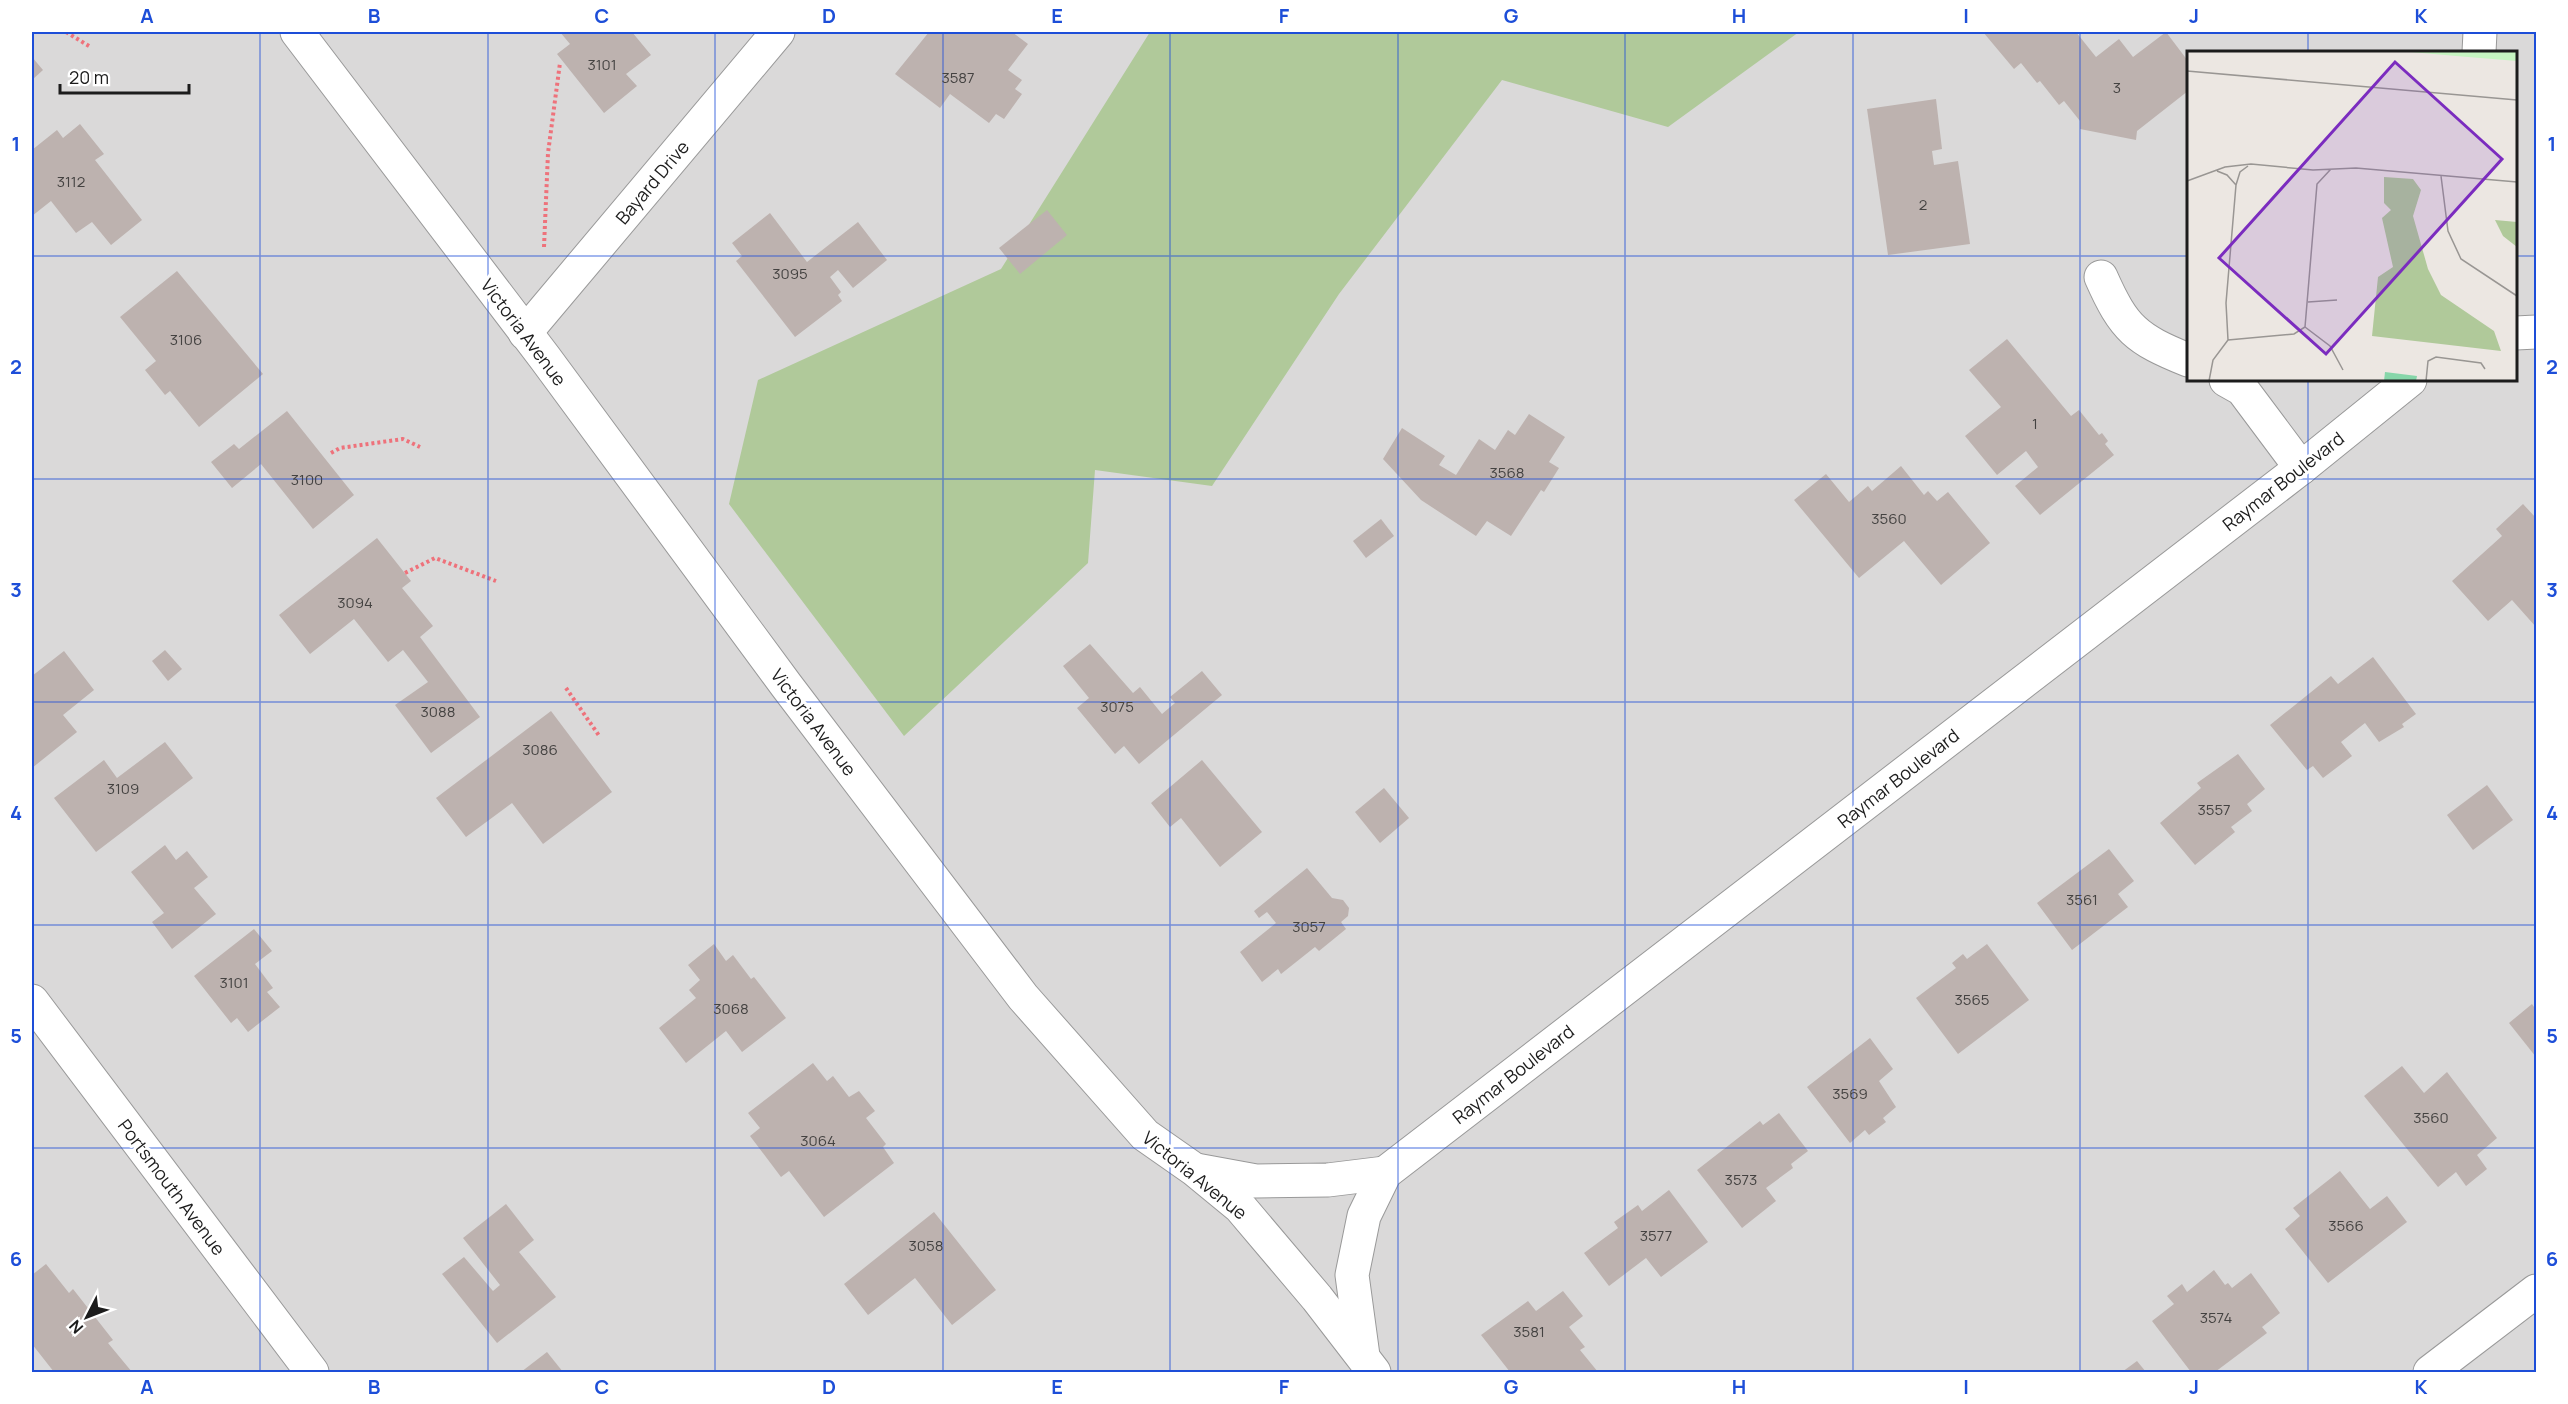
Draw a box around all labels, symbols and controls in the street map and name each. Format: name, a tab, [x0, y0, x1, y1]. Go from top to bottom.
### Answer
text: A	[140, 2, 154, 29]
text: B	[368, 2, 381, 29]
text: C	[595, 2, 609, 29]
text: D	[822, 2, 836, 29]
text: E	[1051, 2, 1063, 29]
text: F	[1279, 2, 1290, 29]
text: G	[1504, 2, 1519, 29]
text: H	[1732, 2, 1746, 29]
text: I	[1963, 2, 1969, 29]
text: J	[2189, 2, 2199, 29]
text: K	[2415, 2, 2428, 29]
inset map	[2187, 51, 2517, 381]
house number: 3101	[587, 54, 617, 75]
scale bar	[60, 57, 189, 95]
text: 20 m	[69, 65, 109, 89]
house number: 3587	[941, 67, 975, 88]
house number: 3	[2113, 77, 2121, 98]
text: 1	[12, 130, 20, 157]
text: 1	[2548, 130, 2556, 157]
street label: Bayard Drive	[610, 135, 694, 229]
house number: 3112	[57, 171, 85, 192]
house number: 2	[1919, 194, 1927, 215]
house number: 3095	[772, 263, 808, 284]
street label: Victoria Avenue	[476, 274, 572, 390]
house number: 3106	[170, 329, 202, 350]
text: 2	[10, 353, 22, 380]
text: 2	[2546, 353, 2558, 380]
house number: 1	[2032, 413, 2038, 434]
street label: Raymar Boulevard	[2217, 426, 2349, 536]
house number: 3568	[1490, 462, 1524, 483]
house number: 3100	[291, 469, 323, 490]
house number: 3560	[1871, 508, 1907, 529]
text: 3	[10, 576, 22, 603]
text: 3	[2546, 576, 2558, 603]
house number: 3094	[337, 592, 373, 613]
street label: Victoria Avenue	[766, 664, 862, 780]
house number: 3075	[1100, 696, 1134, 717]
house number: 3088	[421, 701, 455, 722]
street label: Raymar Boulevard	[1832, 723, 1964, 833]
house number: 3086	[522, 739, 558, 760]
house number: 3109	[107, 778, 139, 799]
text: 4	[10, 799, 22, 826]
house number: 3557	[2197, 799, 2231, 820]
text: 4	[2546, 799, 2558, 826]
house number: 3561	[2066, 889, 2098, 910]
house number: 3057	[1292, 916, 1326, 937]
house number: 3101	[219, 972, 249, 993]
house number: 3565	[1955, 989, 1989, 1010]
house number: 3068	[713, 998, 749, 1019]
street label: Raymar Boulevard	[1447, 1019, 1579, 1129]
text: 5	[10, 1022, 22, 1049]
text: 5	[2546, 1022, 2558, 1049]
house number: 3569	[1832, 1083, 1868, 1104]
house number: 3560	[2413, 1107, 2449, 1128]
street label: Portsmouth Avenue	[113, 1114, 231, 1260]
street label: Victoria Avenue	[1138, 1125, 1252, 1225]
house number: 3064	[800, 1130, 836, 1151]
house number: 3573	[1725, 1169, 1757, 1190]
house number: 3566	[2328, 1215, 2364, 1236]
house number: 3577	[1640, 1225, 1672, 1246]
house number: 3058	[909, 1235, 943, 1256]
text: 6	[10, 1245, 22, 1272]
text: 6	[2546, 1245, 2558, 1272]
north arrow	[57, 1287, 117, 1347]
house number: 3574	[2200, 1307, 2233, 1328]
text: N	[64, 1315, 88, 1339]
house number: 3581	[1513, 1321, 1545, 1342]
text: A	[140, 1373, 154, 1400]
text: B	[368, 1373, 381, 1400]
text: C	[595, 1373, 609, 1400]
text: D	[822, 1373, 836, 1400]
text: E	[1051, 1373, 1063, 1400]
text: F	[1279, 1373, 1290, 1400]
text: G	[1504, 1373, 1519, 1400]
text: H	[1732, 1373, 1746, 1400]
text: I	[1963, 1373, 1969, 1400]
text: J	[2189, 1373, 2199, 1400]
text: K	[2415, 1373, 2428, 1400]

